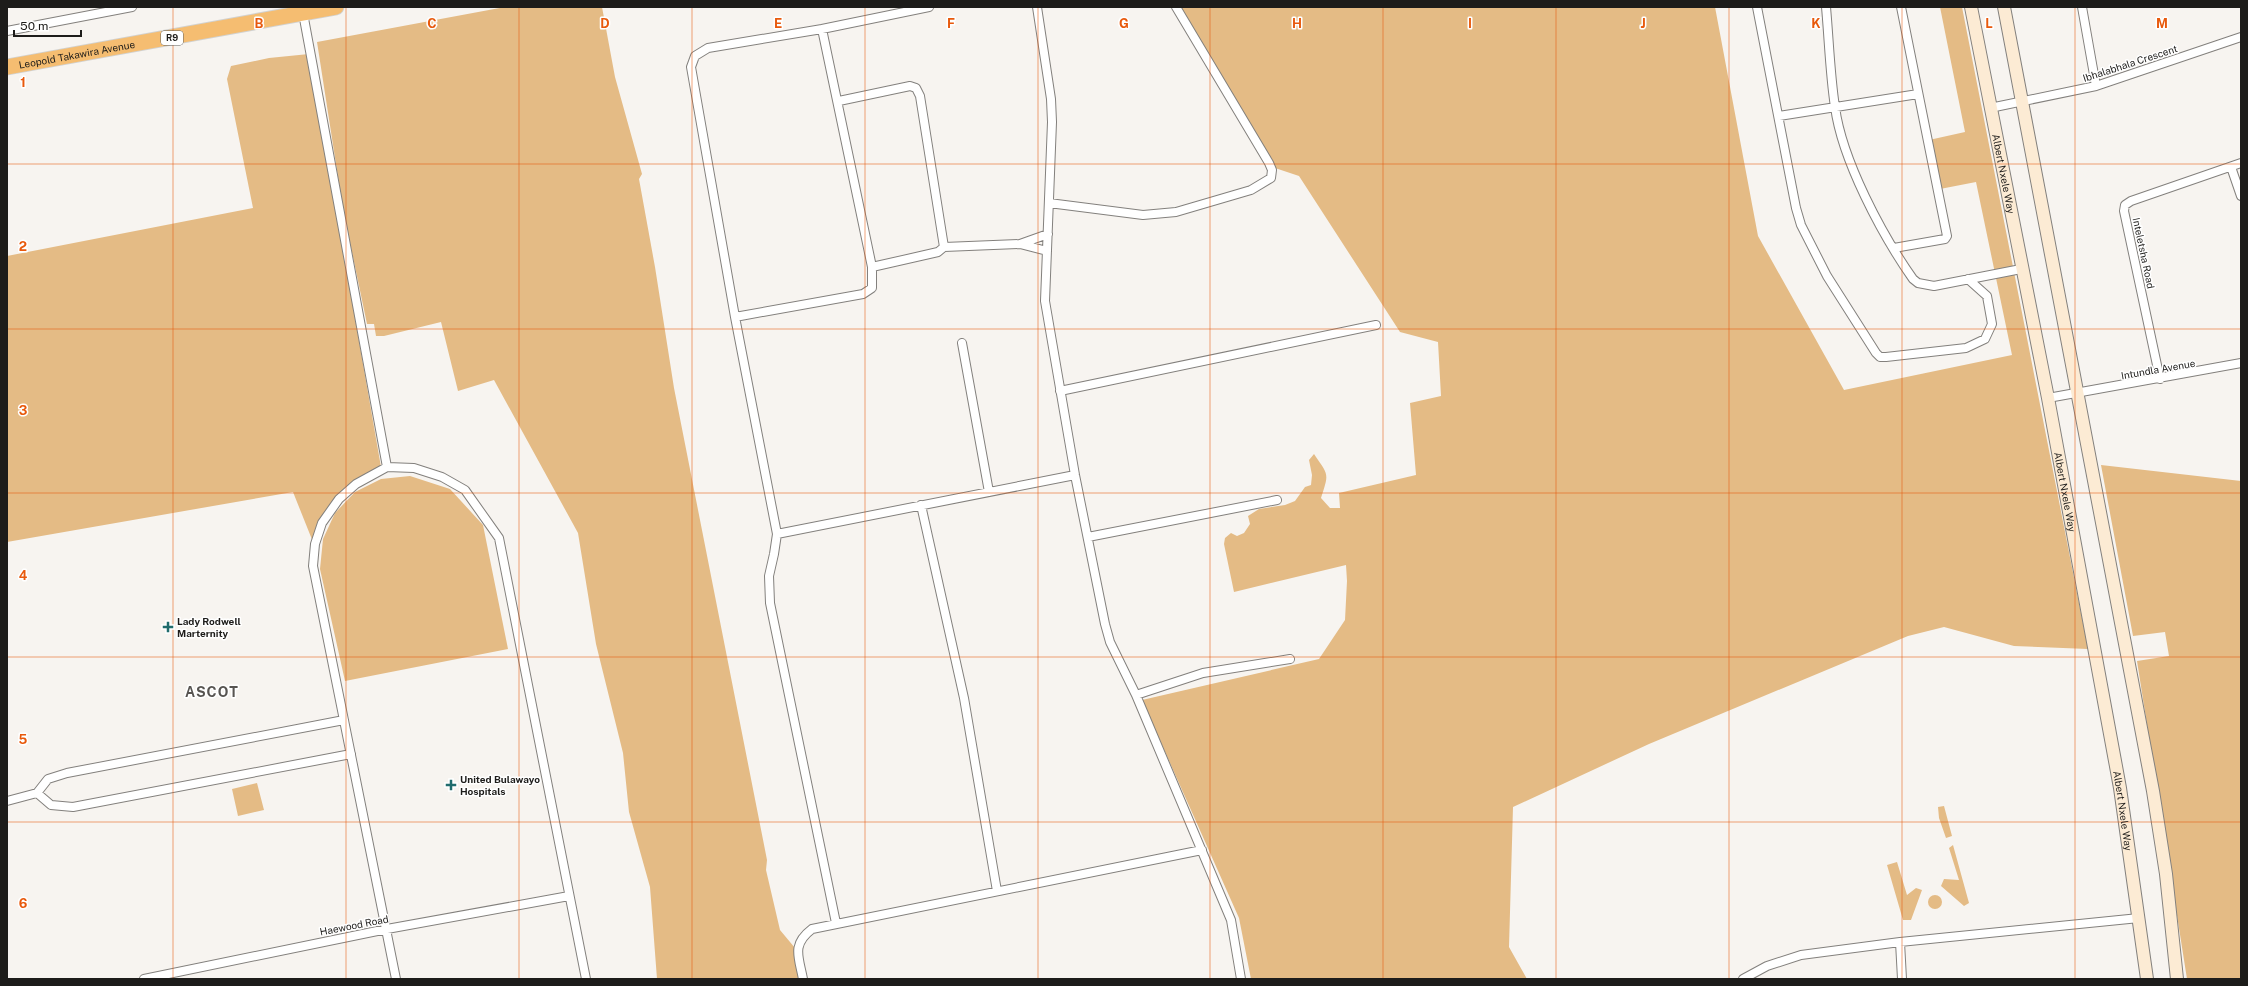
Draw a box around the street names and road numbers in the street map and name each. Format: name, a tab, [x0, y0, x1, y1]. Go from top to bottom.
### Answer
road number: R9	[161, 31, 183, 45]
street label: Leopold Takawira Avenue	[18, 38, 136, 71]
street label: Ibhalabhala Crescent	[2081, 42, 2179, 84]
street label: Albert Nxele Way	[1990, 133, 2018, 215]
street label: Inteletsha Road	[2131, 216, 2157, 290]
street label: Intundla Avenue	[2120, 357, 2196, 381]
street label: Albert Nxele Way	[2052, 451, 2079, 533]
street label: Albert Nxele Way	[2111, 770, 2135, 852]
street label: Haewood Road	[319, 912, 389, 938]

